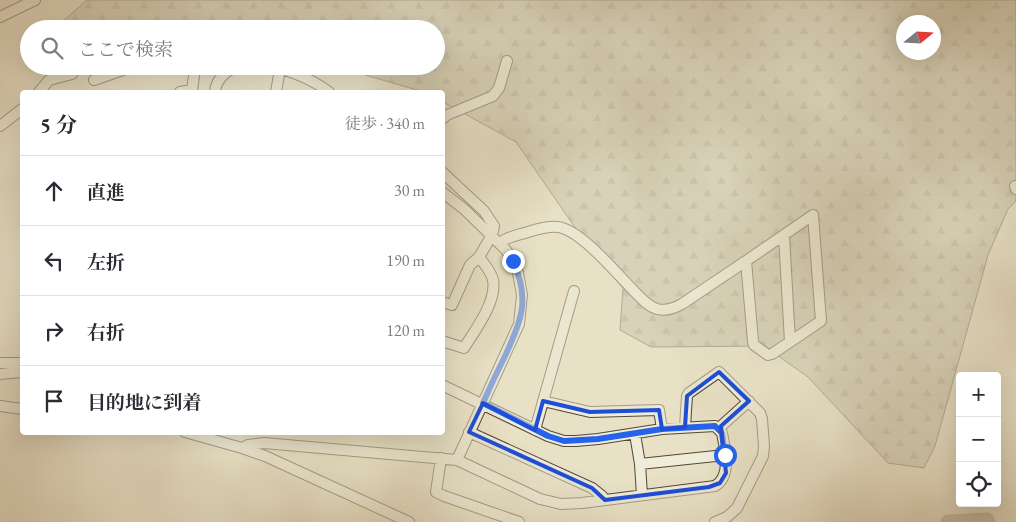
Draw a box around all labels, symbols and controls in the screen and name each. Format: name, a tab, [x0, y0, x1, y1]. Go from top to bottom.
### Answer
north arrow	[896, 15, 941, 60]
search box	[20, 20, 445, 75]
icon: search	[38, 34, 66, 62]
text: ここで検索	[78, 37, 173, 62]
text: 5 分	[40, 111, 77, 138]
text: 徒歩 · 340 m	[345, 113, 425, 134]
icon: ahead	[40, 177, 68, 205]
text: 直進	[87, 180, 125, 205]
text: 30 m	[394, 180, 425, 201]
icon: left	[40, 247, 68, 275]
text: 左折	[87, 250, 125, 275]
text: 190 m	[386, 250, 425, 271]
route end	[502, 250, 525, 273]
icon: right	[40, 317, 68, 345]
text: 右折	[87, 320, 125, 345]
text: 120 m	[386, 320, 425, 341]
map controls	[956, 372, 1001, 507]
button: +	[956, 372, 1001, 417]
icon: arrive	[40, 387, 68, 415]
text: 目的地に到着	[87, 390, 201, 415]
button: −	[956, 417, 1001, 462]
route start	[714, 444, 737, 467]
button: locate	[956, 462, 1001, 507]

